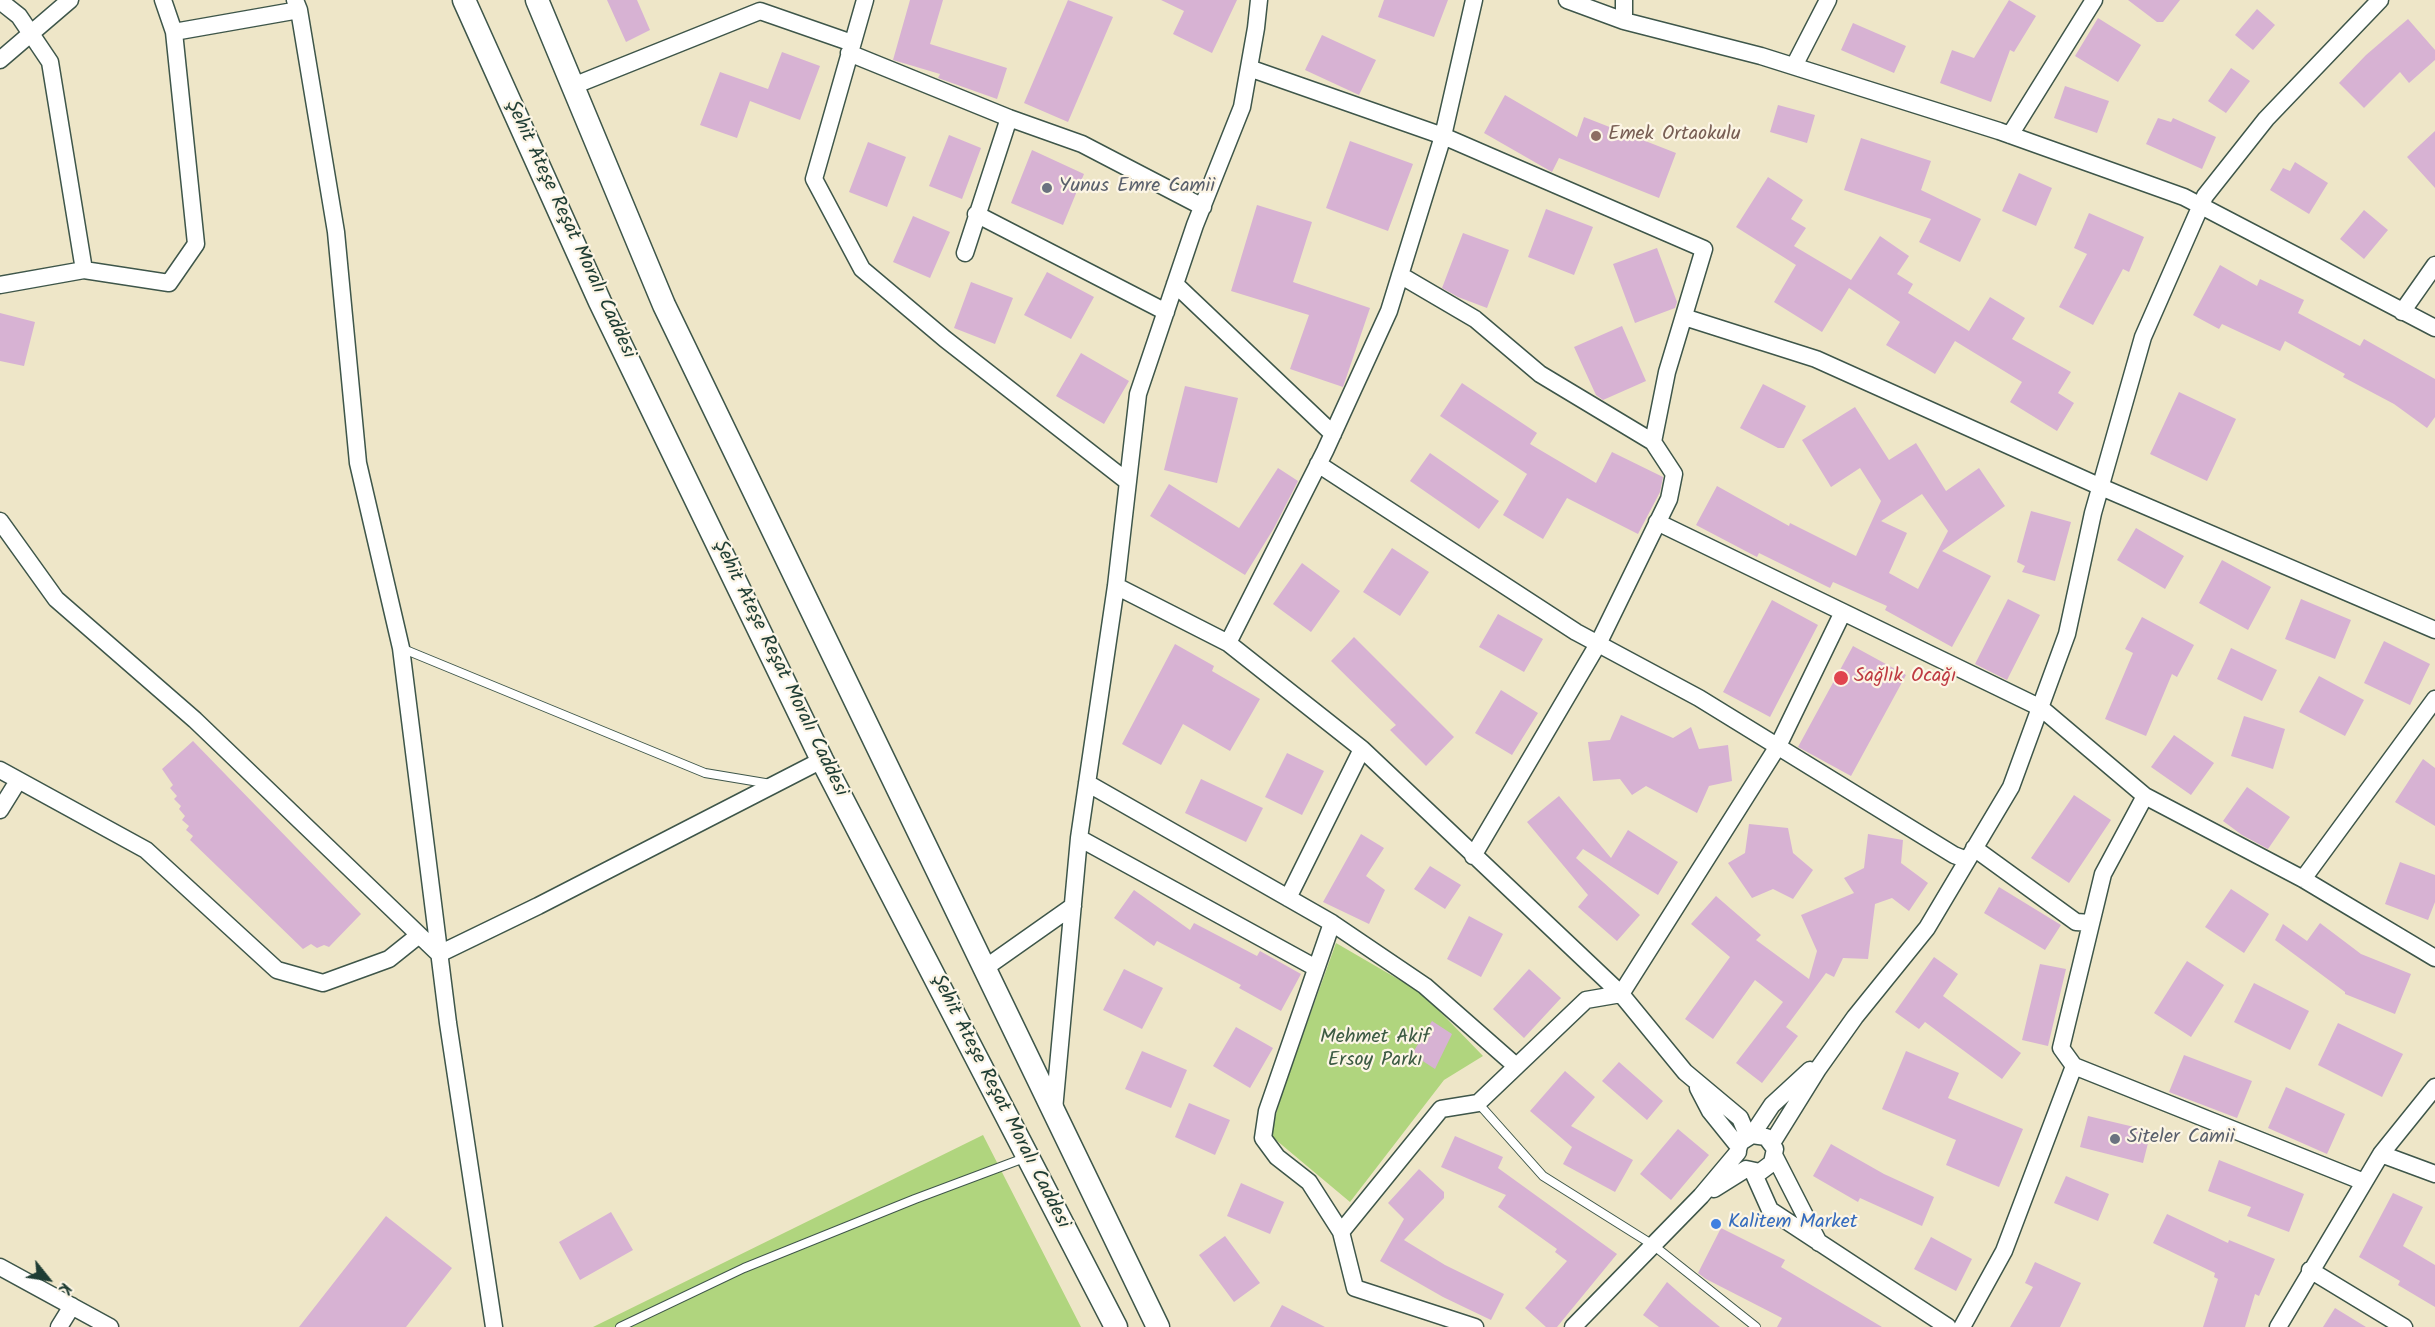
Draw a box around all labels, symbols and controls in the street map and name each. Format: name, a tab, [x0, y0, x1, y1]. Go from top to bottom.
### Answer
street label: Şehit Ateşe Reşat Moralı Caddesi	[498, 97, 640, 363]
place label: Emek Ortaokulu	[1608, 124, 1741, 148]
marker: Emek Ortaokulu	[1589, 129, 1603, 143]
place label: Yunus Emre Camii	[1059, 176, 1215, 200]
marker: Yunus Emre Camii	[1040, 181, 1054, 195]
street label: Şehit Ateşe Reşat Moralı Caddesi	[706, 537, 852, 801]
place label: Sağlık Ocağı	[1854, 666, 1956, 690]
marker: Sağlık Ocağı	[1832, 669, 1850, 687]
street label: Şehit Ateşe Reşat Moralı Caddesi	[924, 971, 1074, 1233]
park label: Mehmet Akif Ersoy Parkı	[1320, 1027, 1430, 1074]
place label: Siteler Camii	[2127, 1127, 2234, 1151]
marker: Siteler Camii	[2108, 1132, 2122, 1146]
place label: Kalitem Market	[1728, 1212, 1857, 1236]
marker: Kalitem Market	[1709, 1217, 1723, 1231]
north arrow	[18, 1249, 78, 1309]
text: K	[51, 1278, 77, 1299]

